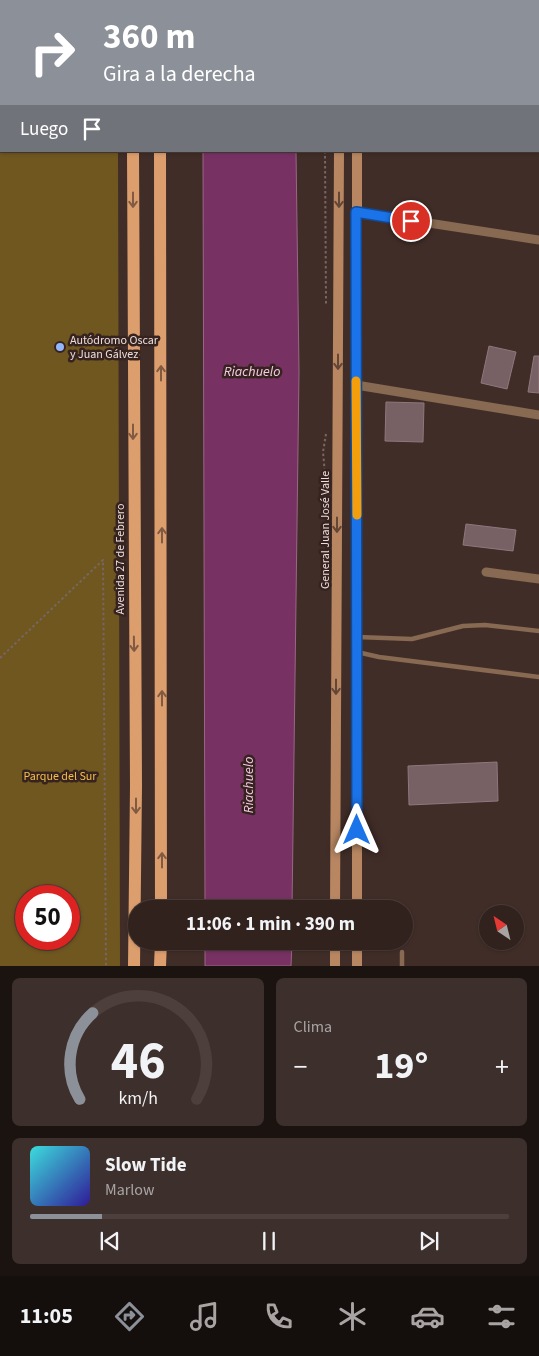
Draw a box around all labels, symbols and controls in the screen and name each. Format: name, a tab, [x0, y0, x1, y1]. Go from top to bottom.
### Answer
text: 360 m	[103, 12, 195, 62]
icon: right	[20, 20, 85, 85]
text: Gira a la derecha	[103, 58, 256, 90]
icon: arrive	[78, 115, 106, 143]
text: Luego	[20, 116, 68, 143]
one-way arrow	[128, 192, 138, 208]
one-way arrow	[334, 192, 344, 208]
pin	[390, 200, 432, 242]
icon: arrive	[397, 207, 425, 235]
place label: Autódromo Oscar y Juan Gálvez	[70, 332, 159, 363]
marker: Autódromo Oscar y Juan Gálvez	[54, 341, 66, 353]
one-way arrow	[333, 354, 343, 370]
water label: Riachuelo	[224, 362, 280, 382]
one-way arrow	[156, 365, 166, 381]
one-way arrow	[128, 424, 138, 440]
street label: General Juan José Valle	[317, 471, 334, 589]
street label: Avenida 27 de Febrero	[112, 504, 129, 614]
one-way arrow	[332, 516, 342, 533]
one-way arrow	[157, 527, 166, 543]
one-way arrow	[129, 635, 139, 651]
one-way arrow	[331, 679, 341, 695]
one-way arrow	[157, 690, 167, 706]
water label: Riachuelo	[239, 757, 259, 813]
park label: Parque del Sur	[23, 768, 97, 785]
one-way arrow	[131, 798, 141, 814]
position arrow	[330, 803, 382, 855]
one-way arrow	[157, 852, 167, 868]
speed limit sign: 50	[15, 885, 80, 950]
north arrow	[479, 905, 524, 950]
map controls	[479, 905, 524, 950]
text: 11:06 · 1 min · 390 m	[186, 911, 355, 938]
text: Clima	[294, 1016, 332, 1038]
text: 46	[110, 1025, 165, 1099]
text: 19°	[374, 1039, 428, 1093]
text: −	[294, 1047, 307, 1087]
text: +	[495, 1047, 509, 1087]
text: km/h	[118, 1086, 158, 1111]
text: Slow Tide	[105, 1152, 186, 1179]
text: Marlow	[105, 1179, 154, 1201]
icon: previous	[96, 1227, 124, 1255]
icon: pause	[255, 1227, 283, 1255]
icon: next	[415, 1227, 443, 1255]
icon: directions	[112, 1299, 147, 1334]
icon: music	[187, 1299, 222, 1334]
icon: phone	[261, 1299, 296, 1334]
icon: climate	[335, 1299, 370, 1334]
icon: car	[410, 1299, 445, 1334]
icon: filters	[484, 1299, 519, 1334]
text: 11:05	[20, 1300, 73, 1332]

